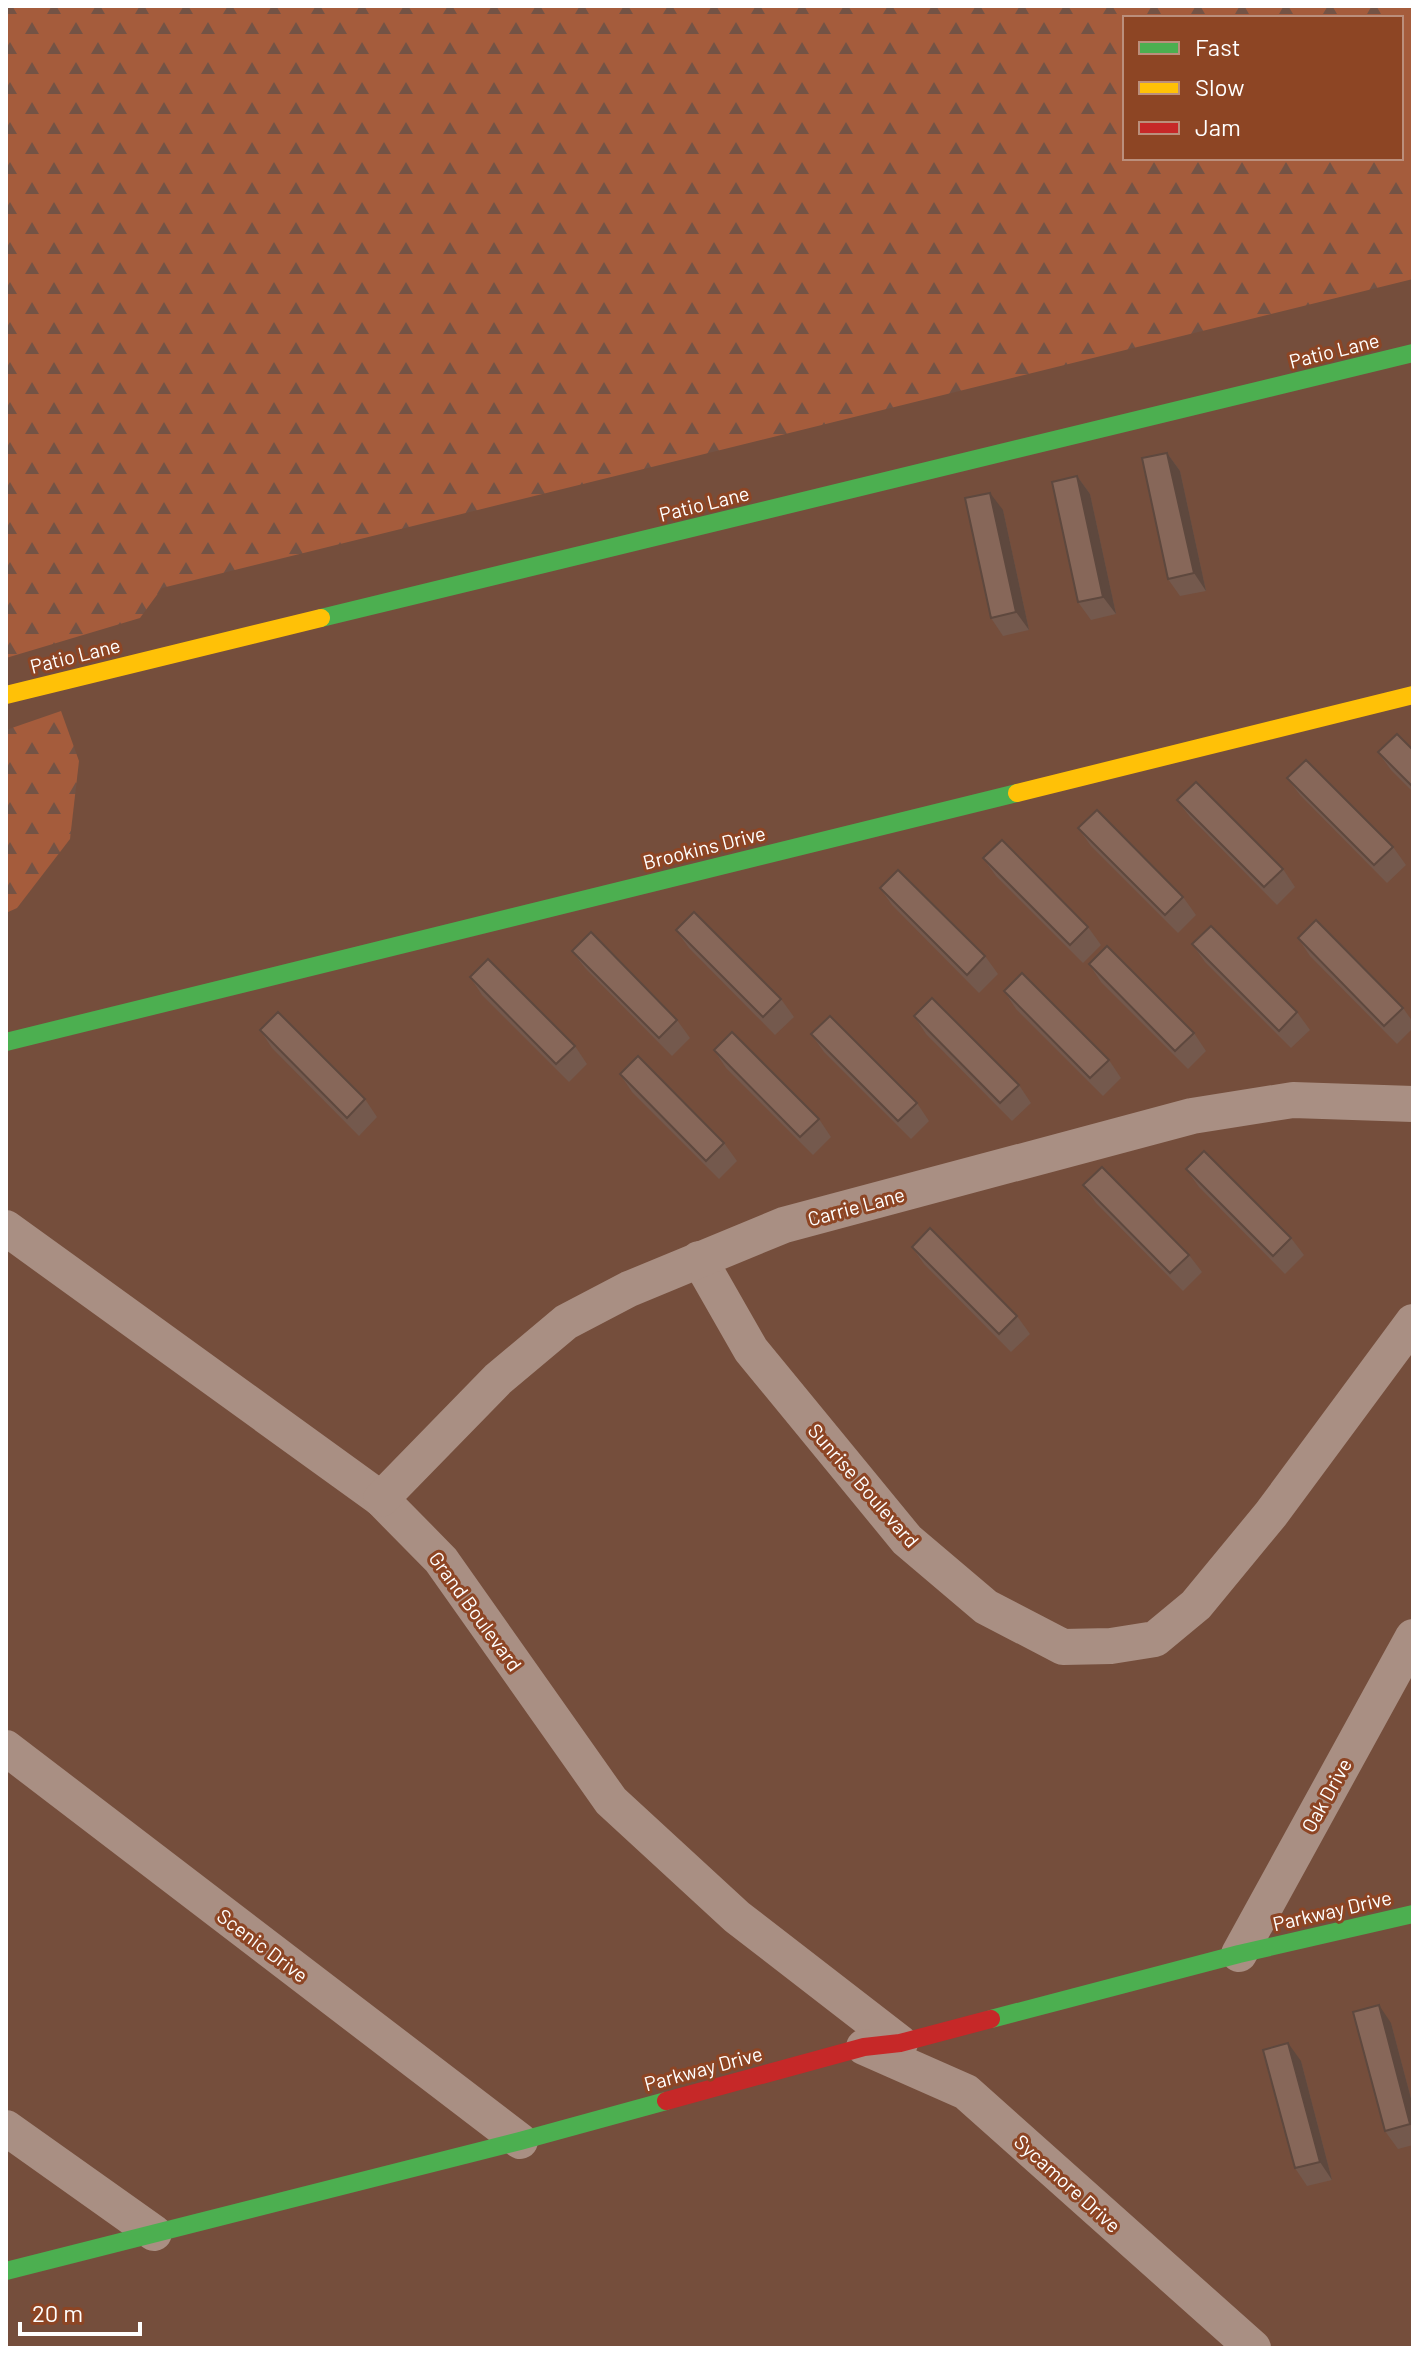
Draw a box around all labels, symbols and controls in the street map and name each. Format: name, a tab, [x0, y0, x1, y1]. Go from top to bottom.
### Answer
legend	[1123, 16, 1403, 160]
text: Fast	[1195, 32, 1240, 61]
text: Slow	[1195, 72, 1244, 101]
text: Jam	[1195, 112, 1241, 141]
street label: Patio Lane	[1286, 327, 1382, 373]
street label: Patio Lane	[656, 480, 752, 526]
street label: Patio Lane	[27, 632, 123, 678]
street label: Brookins Drive	[640, 820, 768, 874]
street label: Carrie Lane	[805, 1182, 907, 1230]
street label: Sunrise Boulevard	[804, 1418, 924, 1552]
street label: Grand Boulevard	[425, 1546, 527, 1676]
street label: Oak Drive	[1296, 1754, 1356, 1836]
street label: Parkway Drive	[1270, 1885, 1394, 1935]
street label: Scenic Drive	[213, 1903, 313, 1987]
street label: Parkway Drive	[641, 2041, 765, 2095]
street label: Sycamore Drive	[1010, 2129, 1126, 2237]
scale bar	[20, 2286, 140, 2336]
text: 20 m	[32, 2298, 83, 2327]

